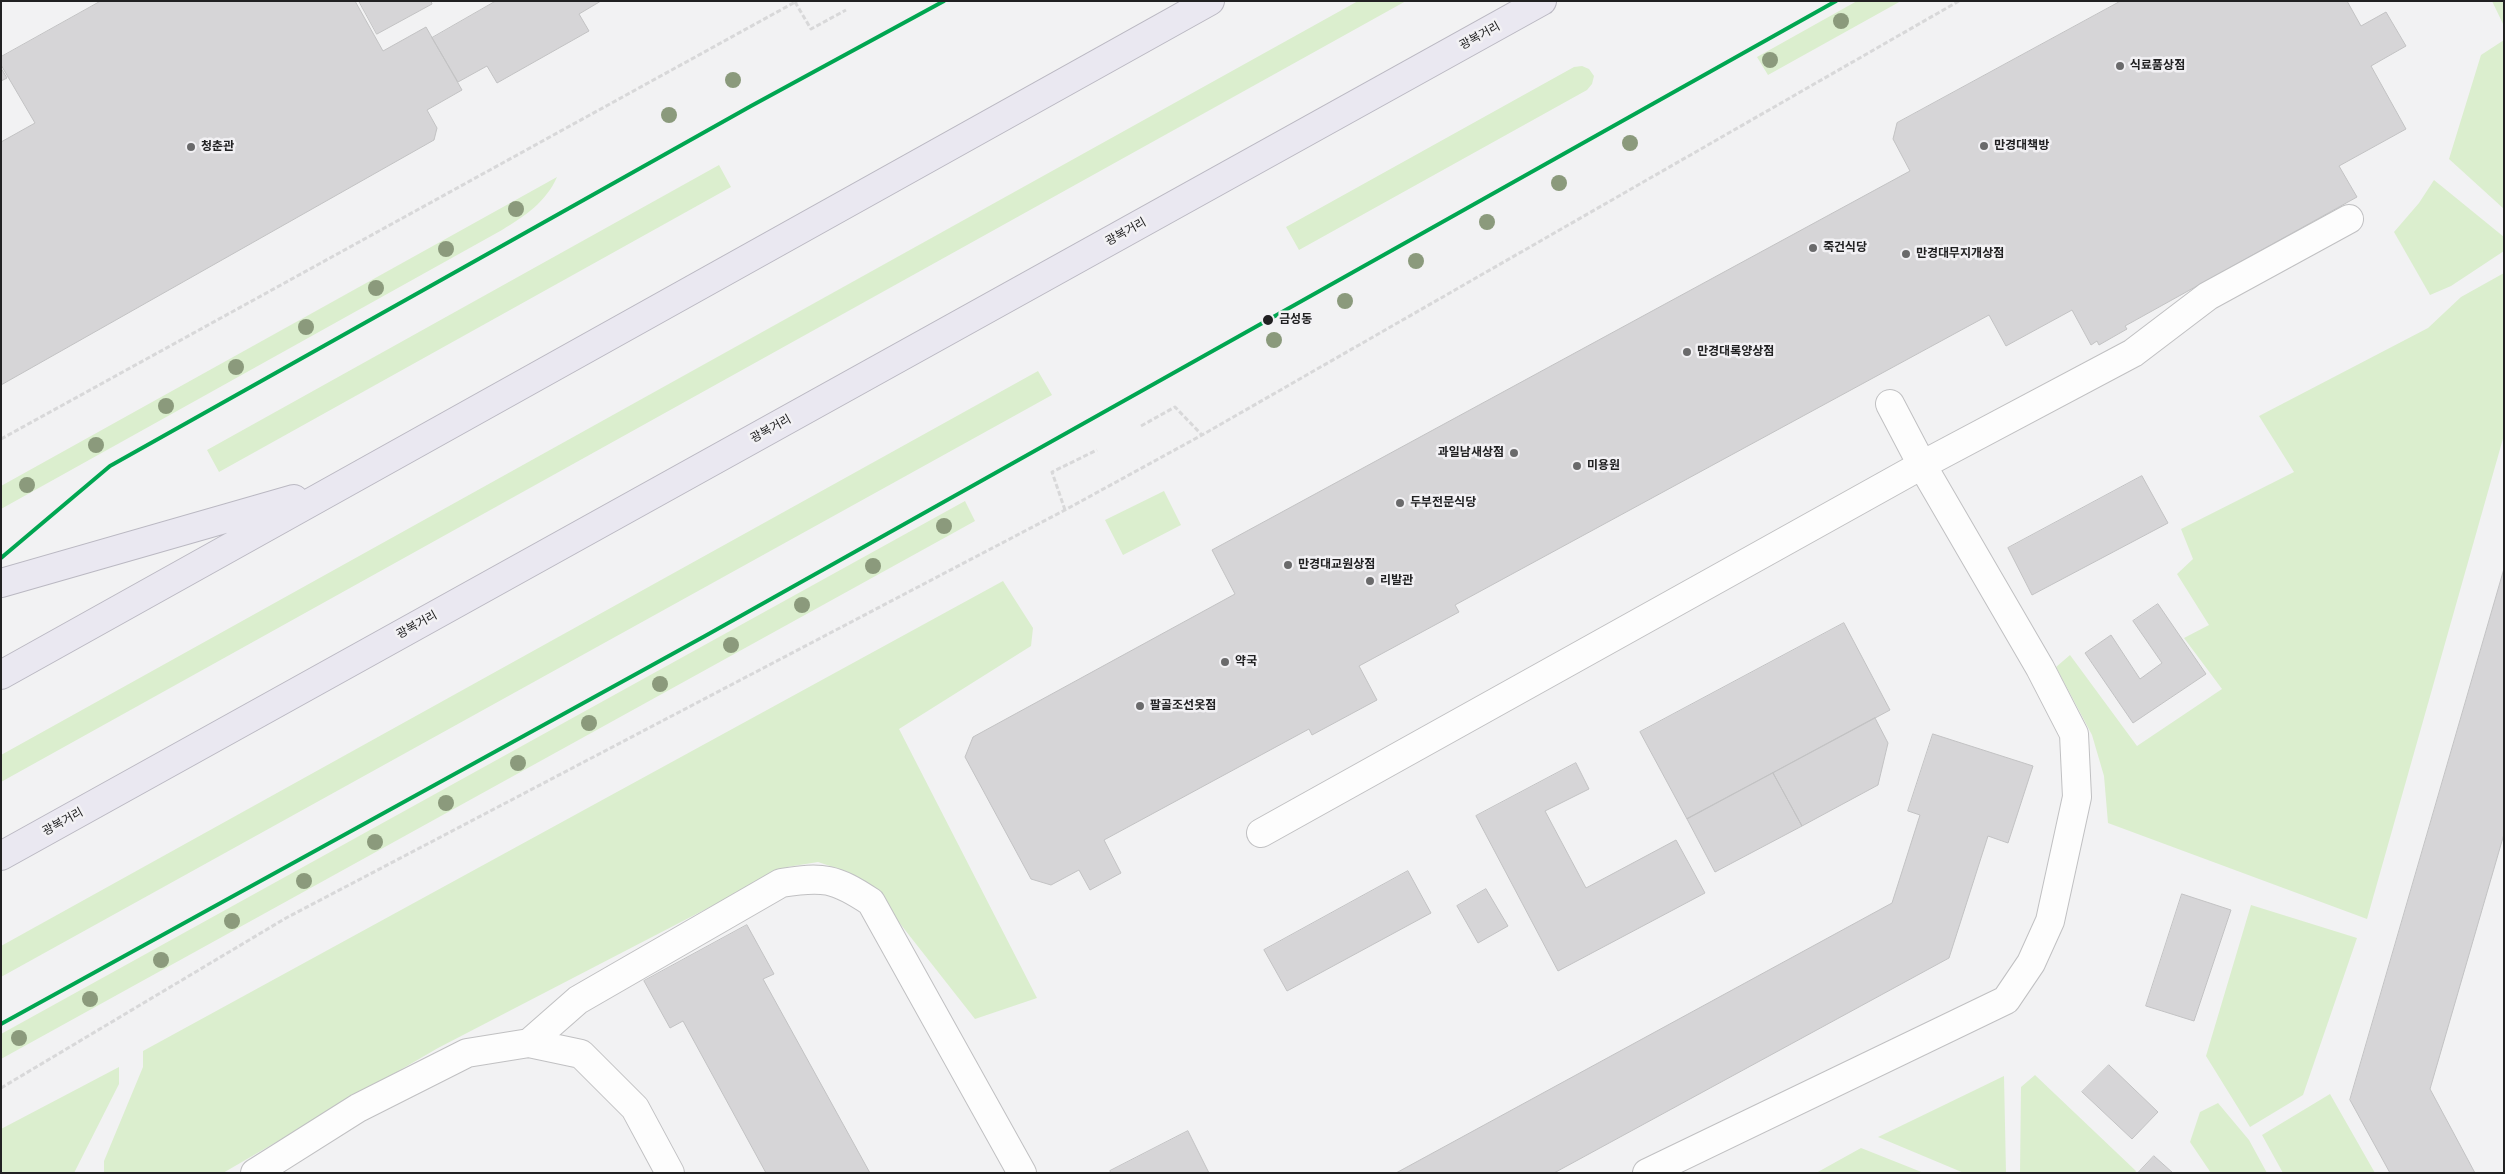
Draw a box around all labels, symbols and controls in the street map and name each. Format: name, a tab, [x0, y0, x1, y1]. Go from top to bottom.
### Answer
street label: 광복거리	[1457, 19, 1503, 53]
place label: 식료품상점	[2130, 59, 2185, 73]
marker: 식료품상점	[2114, 60, 2126, 72]
place label: 만경대책방	[1994, 139, 2049, 153]
place label: 청춘관	[201, 140, 234, 154]
marker: 만경대책방	[1978, 140, 1990, 152]
marker: 청춘관	[185, 141, 197, 153]
street label: 광복거리	[1103, 215, 1149, 249]
place label: 죽건식당	[1823, 241, 1867, 255]
marker: 죽건식당	[1807, 242, 1819, 254]
place label: 만경대무지개상점	[1916, 247, 2004, 261]
marker: 만경대무지개상점	[1900, 248, 1912, 260]
marker: 금성동	[1261, 313, 1275, 327]
place label: 금성동	[1279, 313, 1312, 327]
place label: 만경대록양상점	[1697, 345, 1774, 359]
marker: 만경대록양상점	[1681, 346, 1693, 358]
street label: 광복거리	[748, 412, 794, 446]
place label: 과일남새상점	[1438, 446, 1504, 460]
marker: 과일남새상점	[1508, 447, 1520, 459]
place label: 미용원	[1587, 459, 1620, 473]
marker: 미용원	[1571, 460, 1583, 472]
place label: 두부전문식당	[1410, 496, 1476, 510]
marker: 두부전문식당	[1394, 497, 1406, 509]
place label: 만경대교원상점	[1298, 558, 1375, 572]
marker: 만경대교원상점	[1282, 559, 1294, 571]
place label: 리발관	[1380, 574, 1413, 588]
marker: 리발관	[1364, 575, 1376, 587]
street label: 광복거리	[394, 608, 440, 642]
place label: 약국	[1235, 655, 1257, 669]
marker: 약국	[1219, 656, 1231, 668]
place label: 팔골조선옷점	[1150, 699, 1216, 713]
marker: 팔골조선옷점	[1134, 700, 1146, 712]
street label: 광복거리	[40, 805, 86, 839]

